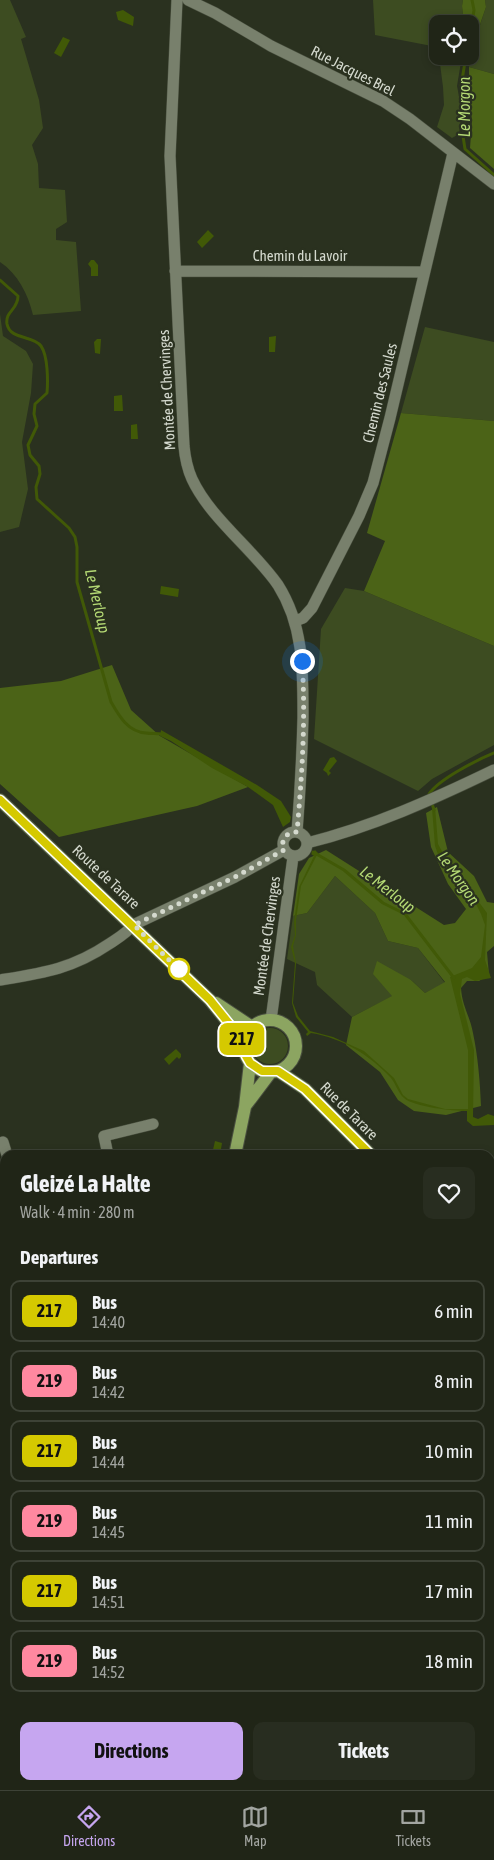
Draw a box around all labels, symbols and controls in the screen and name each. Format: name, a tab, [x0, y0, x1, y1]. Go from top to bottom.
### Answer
map controls	[429, 15, 479, 65]
button: locate	[429, 15, 479, 65]
street label: Rue Jacques Brel	[308, 42, 398, 99]
water label: Le Morgon	[455, 76, 474, 137]
street label: Chemin du Lavoir	[253, 247, 348, 264]
street label: Montée de Chervinges	[155, 329, 178, 451]
street label: Chemin des Saules	[359, 341, 400, 444]
water label: Le Merloup	[81, 567, 114, 635]
your location	[290, 649, 315, 674]
street label: Route de Tarare	[69, 841, 144, 912]
water label: Le Morgon	[433, 848, 484, 909]
water label: Le Merloup	[356, 862, 419, 917]
street label: Montée de Chervinges	[250, 875, 283, 997]
unlabelled marker	[168, 958, 190, 980]
line badge: 217	[213, 1023, 271, 1055]
text: 217	[229, 1028, 255, 1049]
street label: Rue de Tarare	[317, 1078, 382, 1143]
button: heart	[423, 1167, 475, 1219]
text: Gleizé La Halte	[20, 1170, 151, 1197]
text: Walk · 4 min · 280 m	[20, 1203, 134, 1221]
text: Departures	[20, 1246, 98, 1268]
text: Bus	[92, 1291, 117, 1313]
text: 217	[37, 1300, 62, 1321]
text: 6 min	[434, 1300, 473, 1322]
text: 14:40	[92, 1313, 125, 1331]
text: Bus	[92, 1361, 117, 1383]
text: 219	[37, 1370, 62, 1391]
text: 8 min	[434, 1370, 473, 1392]
text: 14:42	[92, 1383, 125, 1401]
text: Bus	[92, 1431, 117, 1453]
text: 217	[37, 1440, 62, 1461]
text: 10 min	[425, 1440, 473, 1462]
text: 14:44	[92, 1453, 125, 1471]
text: Bus	[92, 1501, 117, 1523]
text: 219	[37, 1510, 62, 1531]
text: 11 min	[425, 1510, 473, 1532]
text: 14:45	[92, 1523, 125, 1541]
text: Bus	[92, 1571, 117, 1593]
text: 217	[37, 1580, 62, 1601]
text: 17 min	[425, 1580, 473, 1602]
text: 14:51	[92, 1593, 125, 1611]
text: Bus	[92, 1641, 117, 1663]
text: 219	[37, 1650, 62, 1671]
text: 18 min	[425, 1650, 473, 1672]
text: 14:52	[92, 1663, 125, 1681]
button: Directions	[20, 1722, 243, 1780]
button: Tickets	[253, 1722, 475, 1780]
tab: Directions	[63, 1803, 115, 1849]
tab: Map	[241, 1803, 269, 1849]
tab: Tickets	[395, 1803, 431, 1849]

